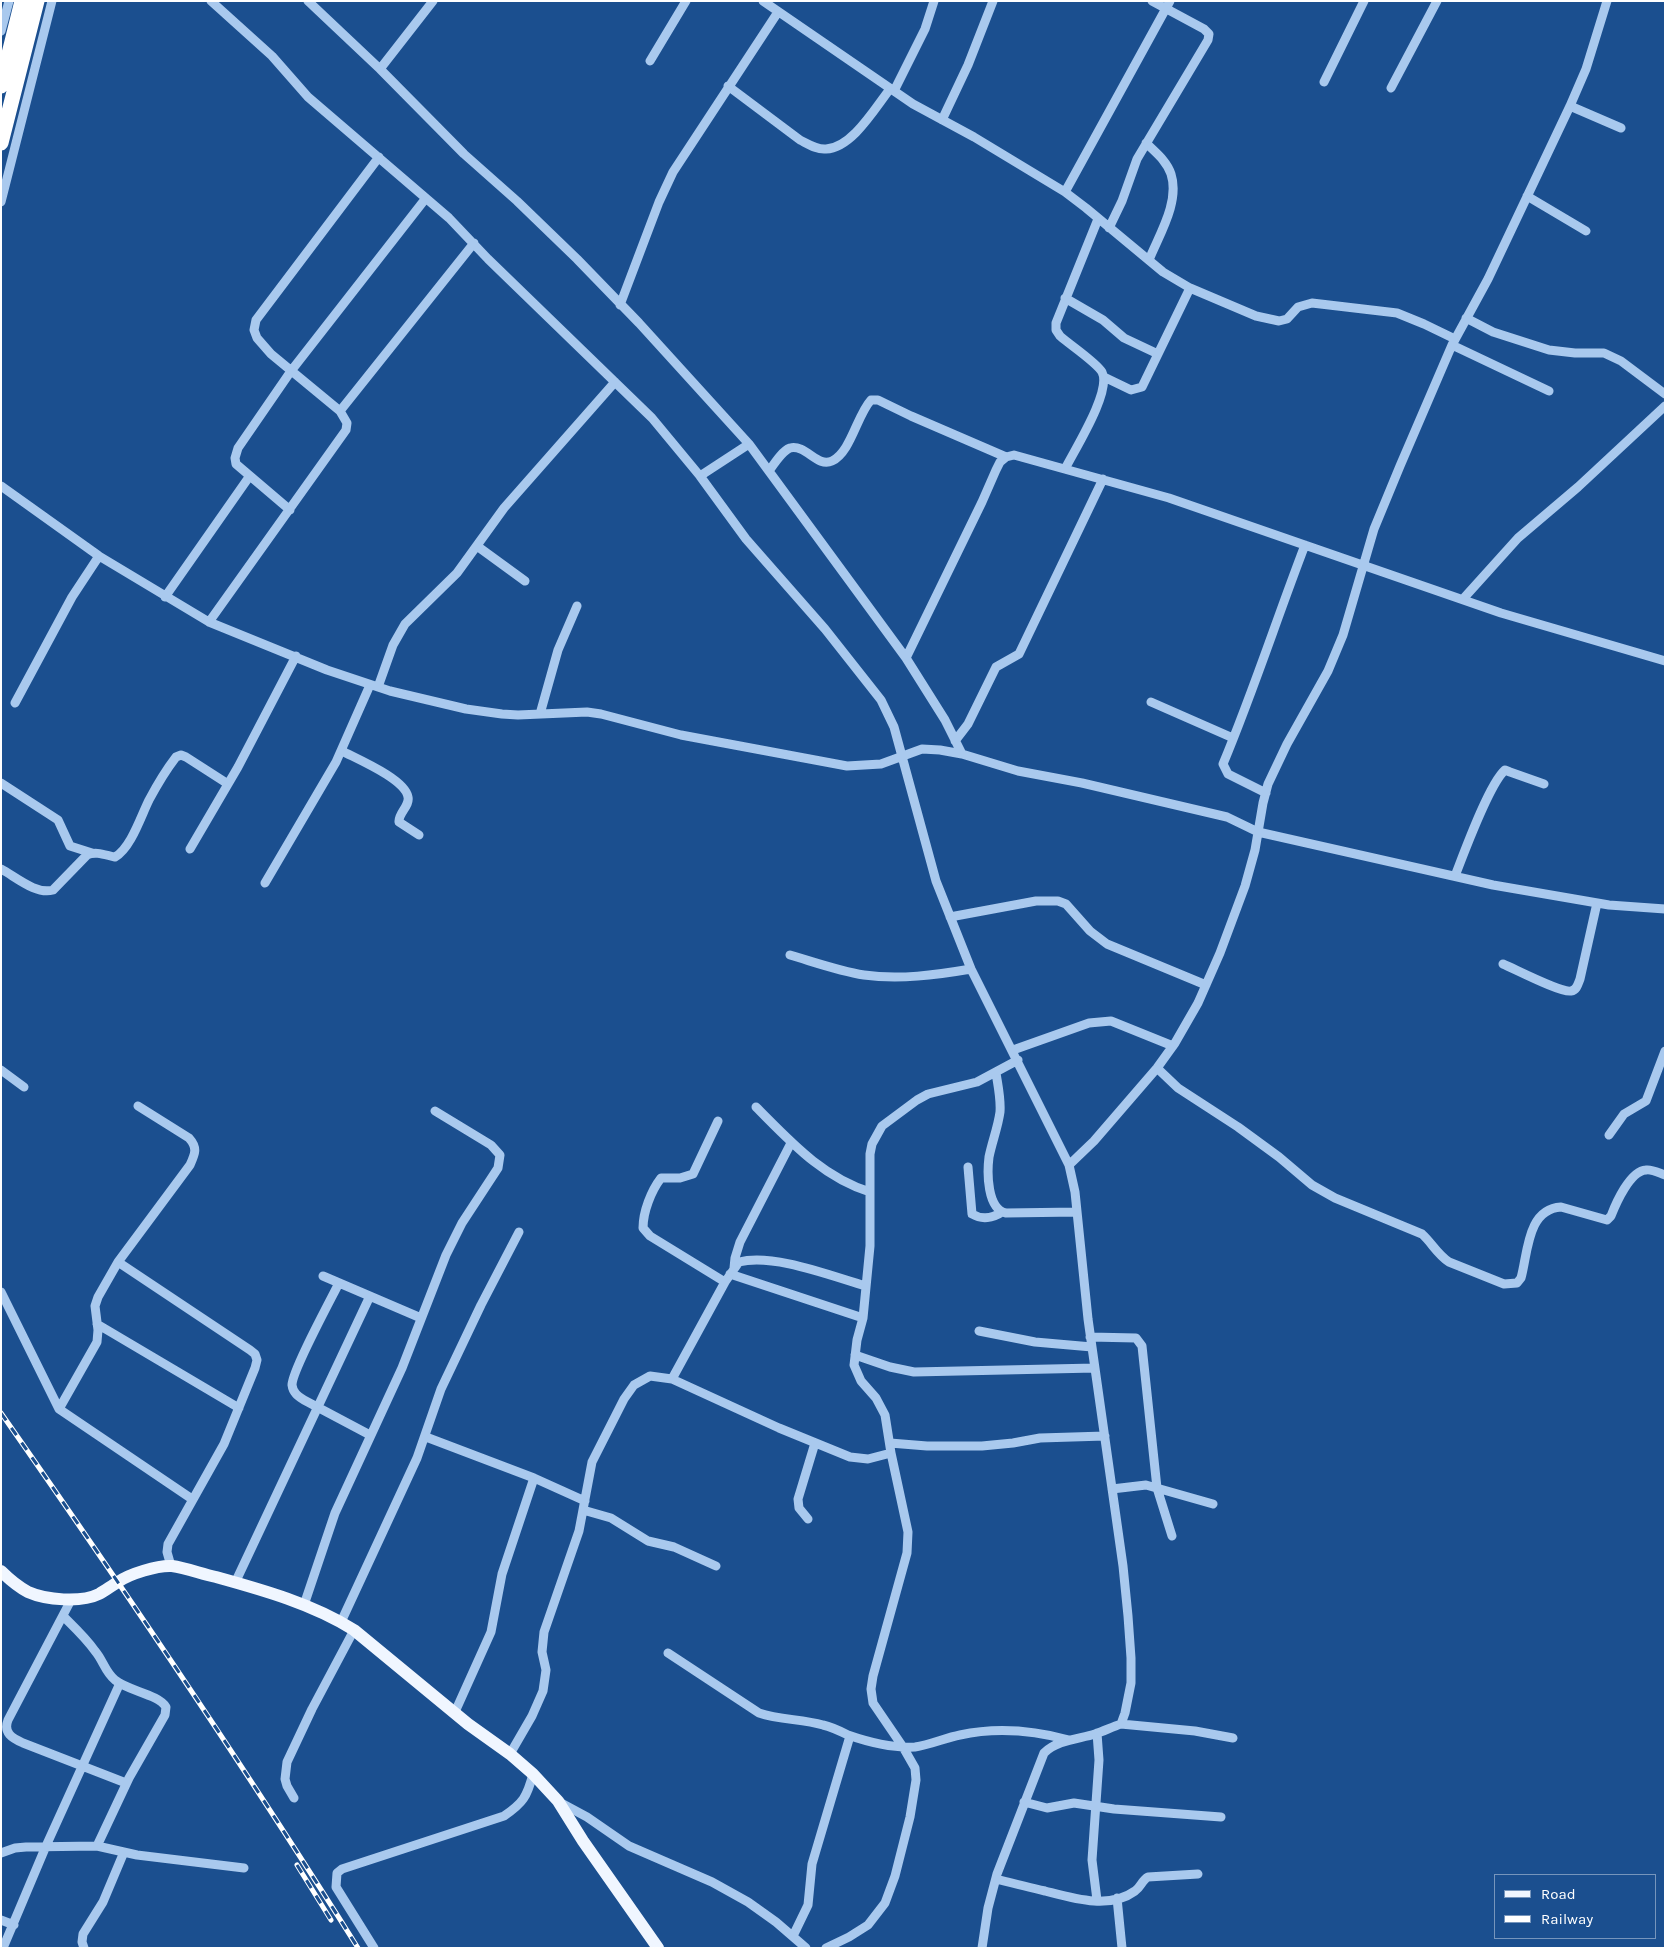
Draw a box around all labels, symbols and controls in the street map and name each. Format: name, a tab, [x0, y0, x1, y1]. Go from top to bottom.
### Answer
legend	[1494, 1874, 1656, 1939]
text: Road	[1541, 1885, 1576, 1903]
text: Railway	[1541, 1910, 1593, 1928]

